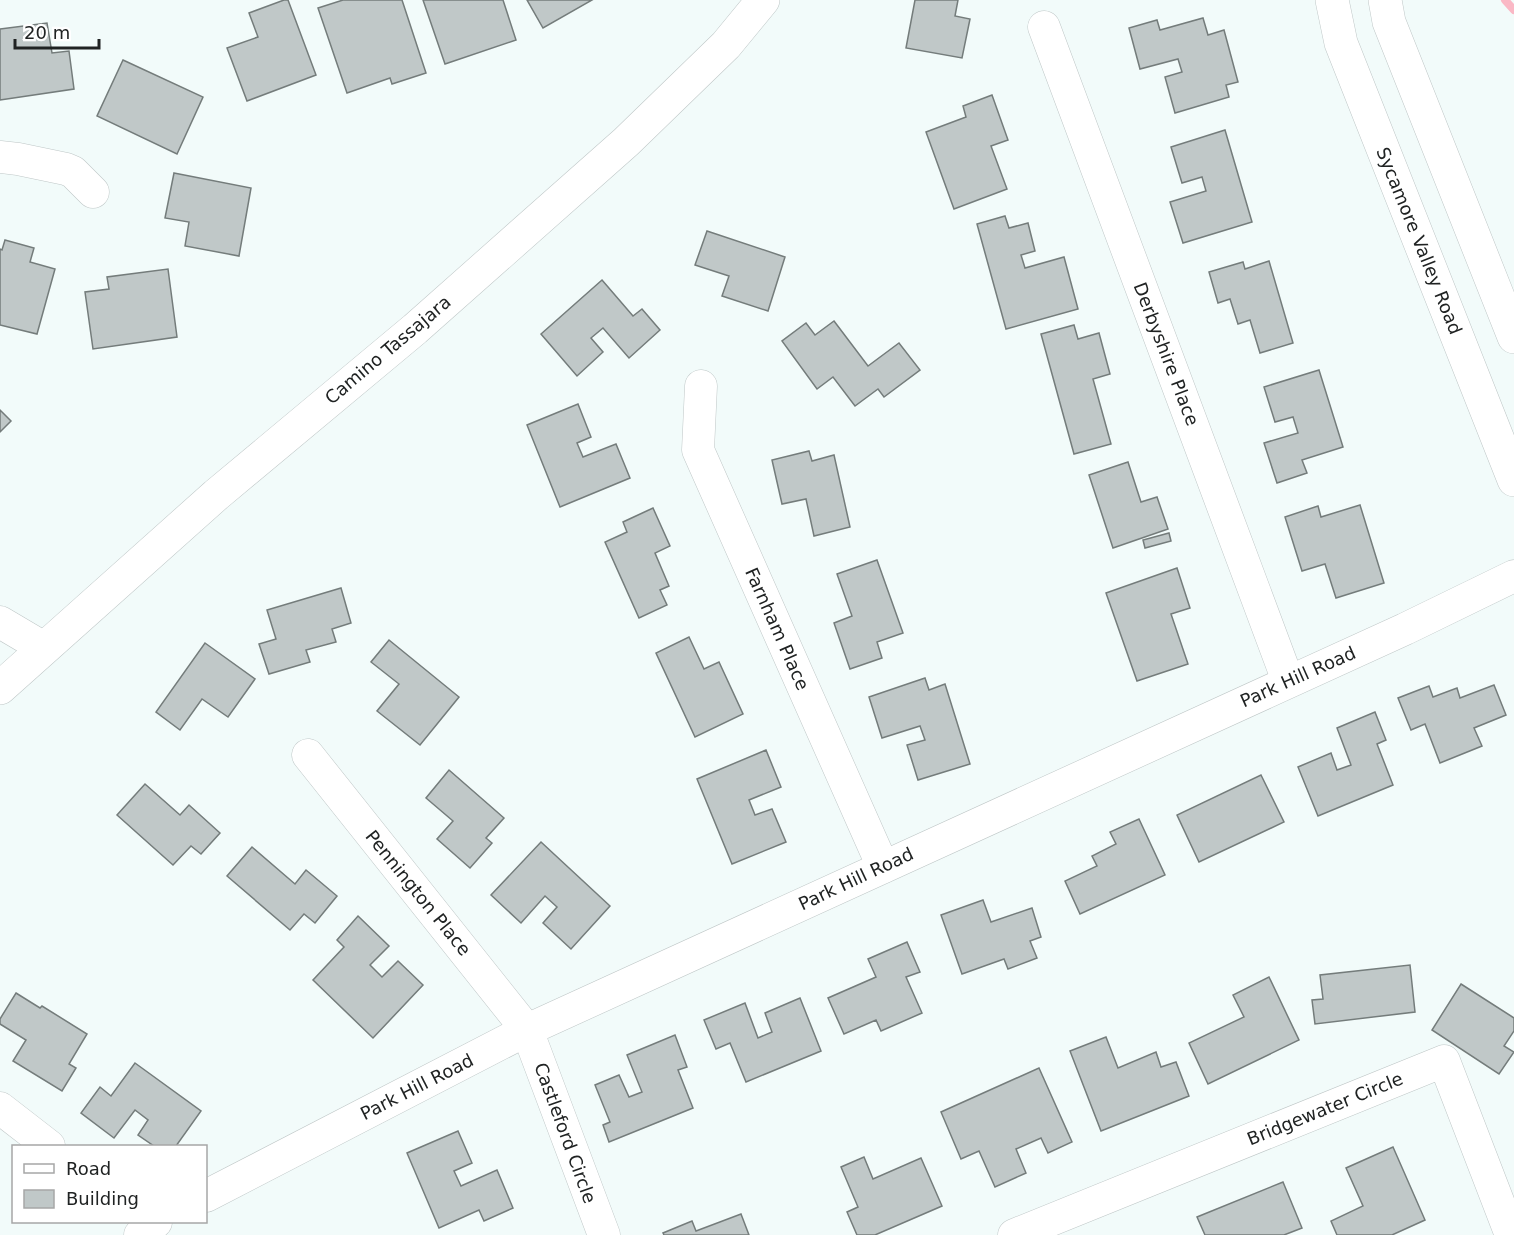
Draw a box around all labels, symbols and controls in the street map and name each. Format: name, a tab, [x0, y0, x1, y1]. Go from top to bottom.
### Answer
scale bar	[15, 12, 99, 50]
text: 20 m	[24, 22, 70, 43]
street label: Sycamore Valley Road	[1372, 144, 1467, 337]
street label: Derbyshire Place	[1129, 279, 1203, 428]
street label: Camino Tassajara	[321, 291, 455, 408]
street label: Farnham Place	[741, 564, 814, 693]
street label: Park Hill Road	[1237, 642, 1359, 711]
street label: Pennington Place	[361, 826, 475, 960]
street label: Park Hill Road	[795, 843, 916, 914]
street label: Park Hill Road	[357, 1049, 477, 1124]
street label: Castleford Circle	[530, 1060, 601, 1206]
street label: Bridgewater Circle	[1244, 1068, 1406, 1149]
legend	[12, 1145, 207, 1223]
text: Road	[66, 1158, 111, 1179]
text: Building	[66, 1188, 139, 1209]

